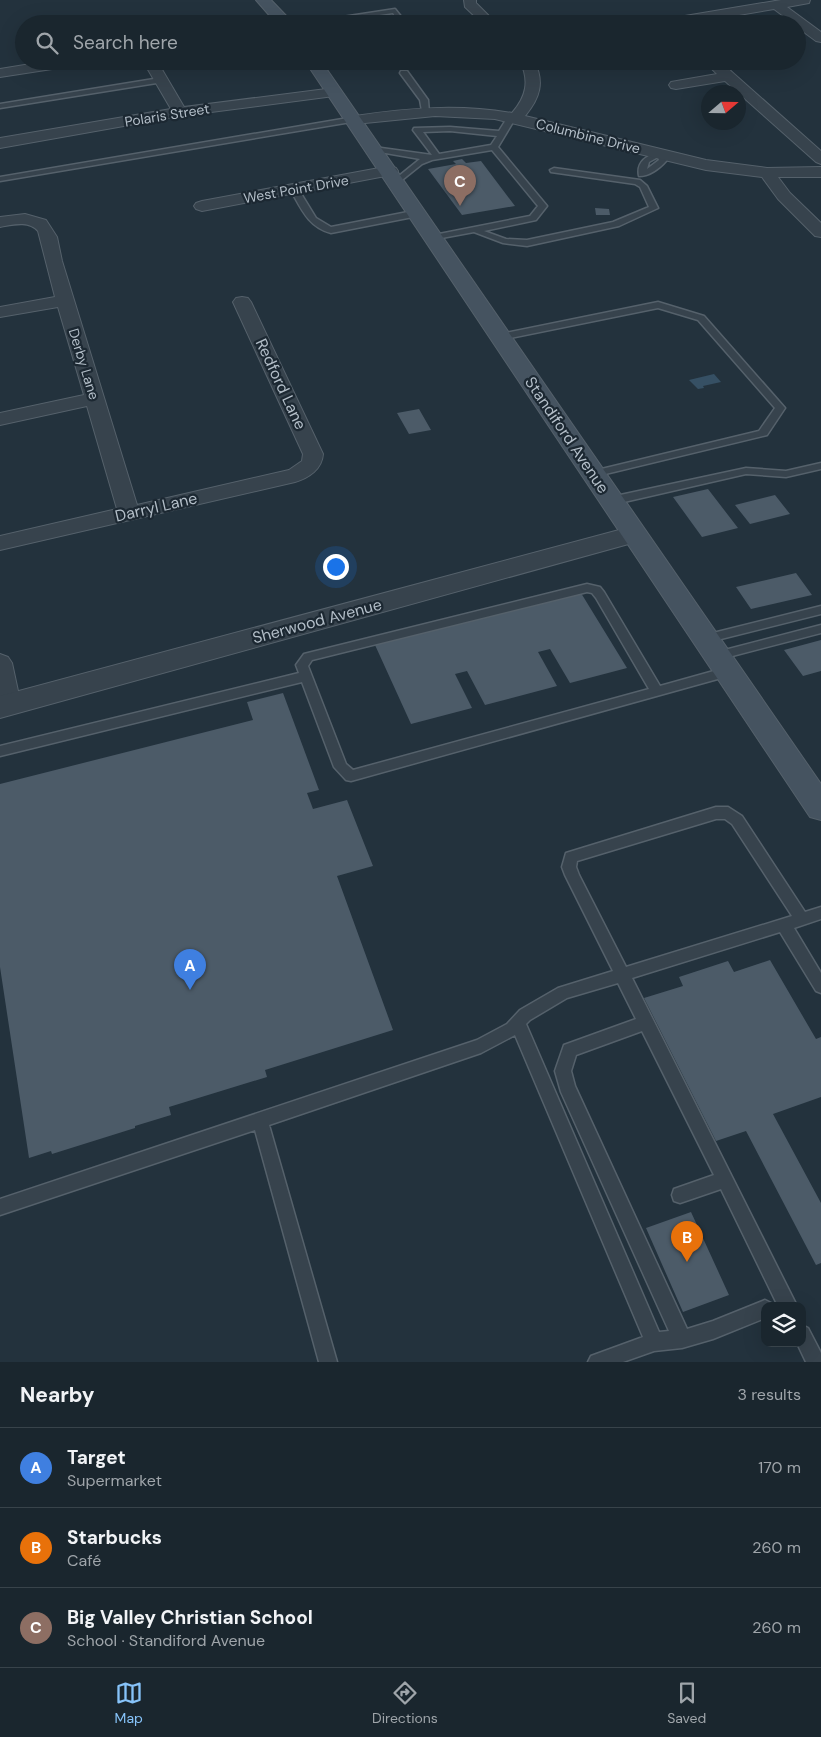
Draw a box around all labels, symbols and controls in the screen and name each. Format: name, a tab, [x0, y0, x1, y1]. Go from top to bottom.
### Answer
search box	[15, 15, 806, 70]
icon: search	[33, 29, 61, 57]
text: Search here	[73, 30, 178, 55]
north arrow	[701, 85, 746, 130]
street label: Polaris Street	[123, 99, 211, 131]
street label: Columbine Drive	[534, 114, 642, 158]
pin: C	[444, 165, 476, 206]
street label: West Point Drive	[242, 171, 350, 207]
street label: Derby Lane	[65, 326, 103, 402]
street label: Redford Lane	[251, 335, 311, 433]
street label: Standiford Avenue	[520, 373, 614, 497]
street label: Darryl Lane	[113, 487, 199, 527]
your location	[323, 554, 349, 580]
street label: Sherwood Avenue	[250, 594, 384, 648]
pin: A	[174, 949, 206, 990]
pin: B	[671, 1221, 703, 1262]
map controls	[761, 1302, 806, 1347]
button: layers	[761, 1302, 806, 1347]
text: Nearby	[20, 1381, 94, 1409]
text: 3 results	[738, 1384, 801, 1405]
text: Target	[67, 1445, 126, 1470]
text: A	[30, 1457, 42, 1478]
text: 170 m	[758, 1457, 801, 1478]
text: Supermarket	[67, 1470, 162, 1491]
text: Starbucks	[67, 1525, 162, 1550]
text: B	[31, 1537, 41, 1558]
text: 260 m	[752, 1537, 801, 1558]
text: Café	[67, 1550, 101, 1571]
text: Big Valley Christian School	[67, 1605, 313, 1630]
text: C	[30, 1617, 42, 1638]
text: 260 m	[752, 1617, 801, 1638]
text: School · Standiford Avenue	[67, 1630, 265, 1651]
tab: Map	[115, 1679, 143, 1727]
tab: Directions	[372, 1679, 438, 1727]
tab: Saved	[667, 1679, 706, 1727]

